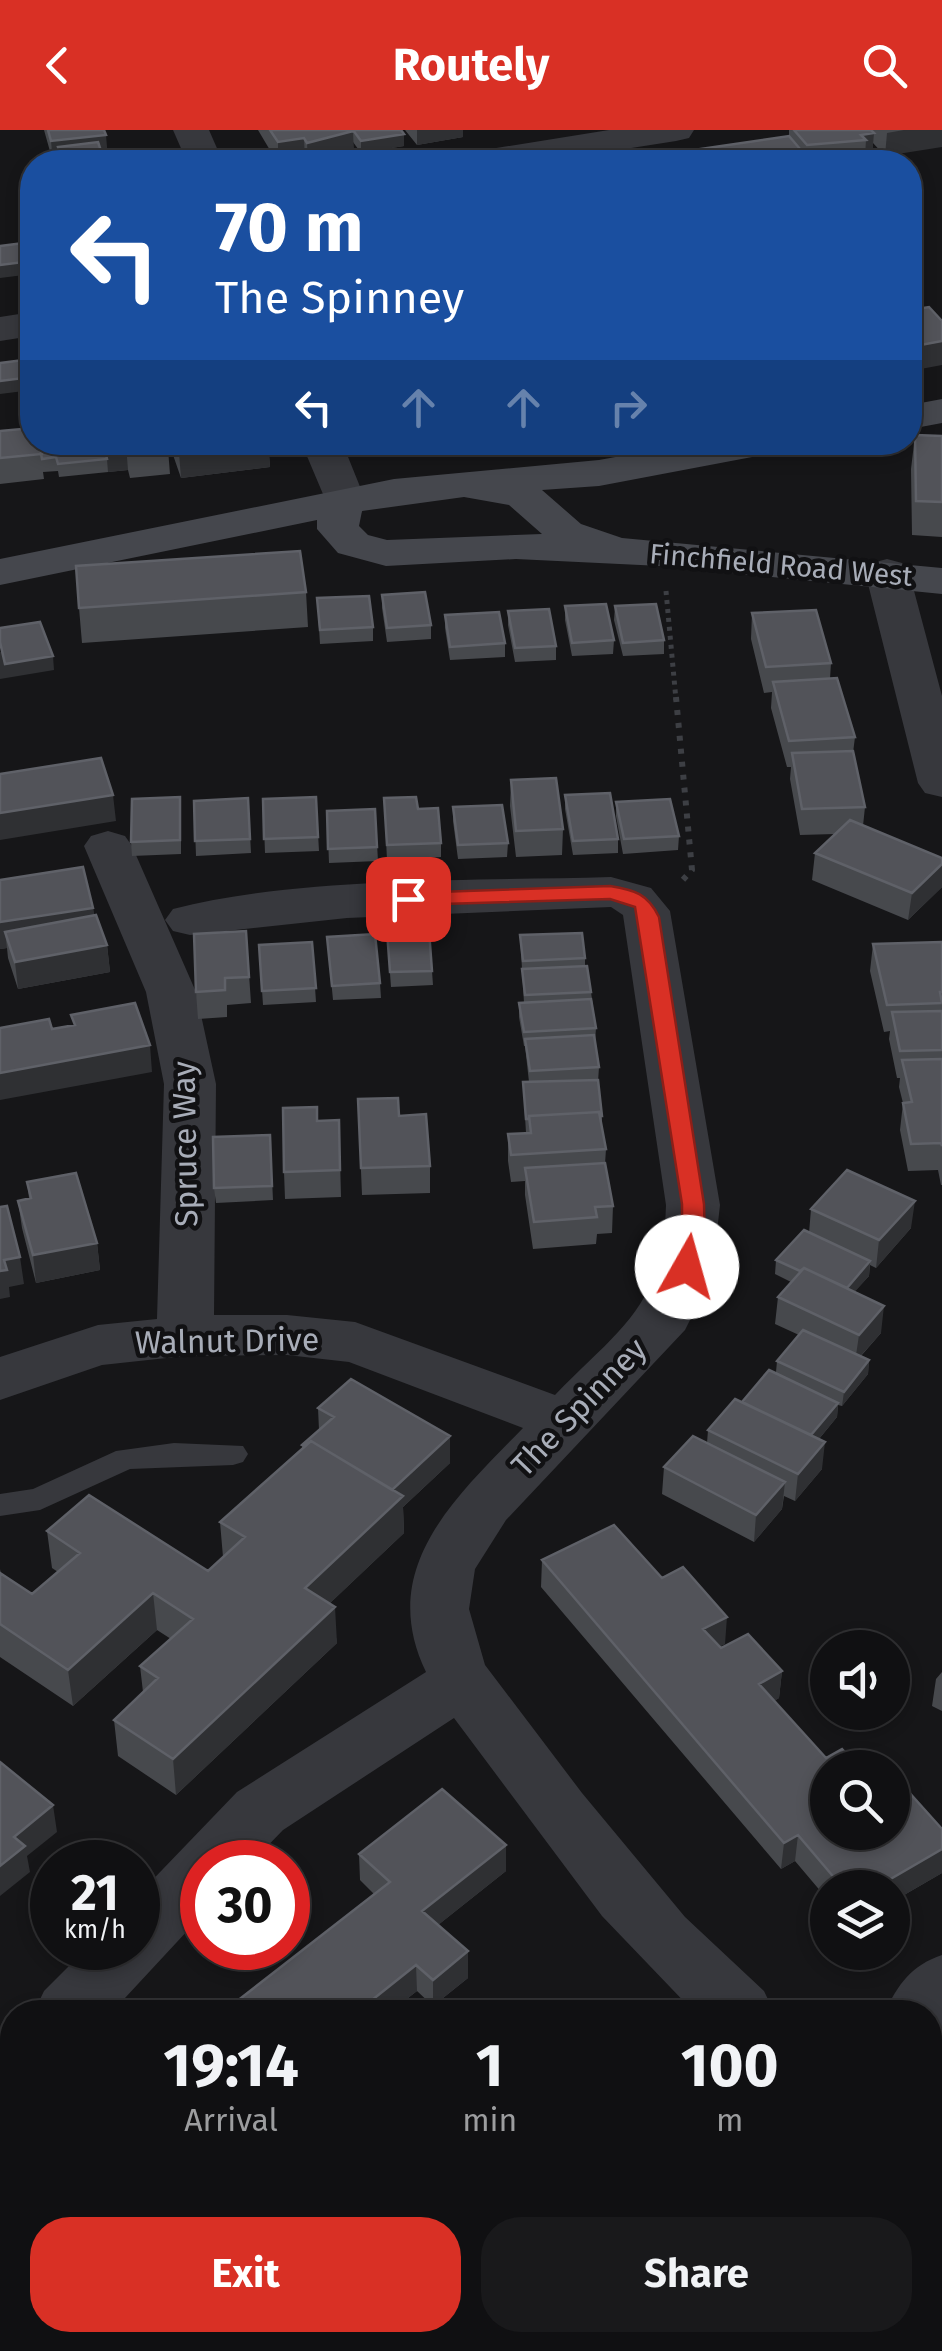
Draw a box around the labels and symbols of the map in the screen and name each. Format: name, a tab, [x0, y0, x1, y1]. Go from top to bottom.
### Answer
street label: Finchfield Road West	[648, 537, 915, 593]
pin	[366, 857, 451, 942]
street label: Spruce Way	[165, 1060, 205, 1227]
position arrow	[635, 1215, 739, 1319]
street label: Walnut Drive	[134, 1320, 320, 1362]
street label: The Spinney	[504, 1330, 654, 1484]
speed limit sign: 30	[180, 1840, 310, 1970]

